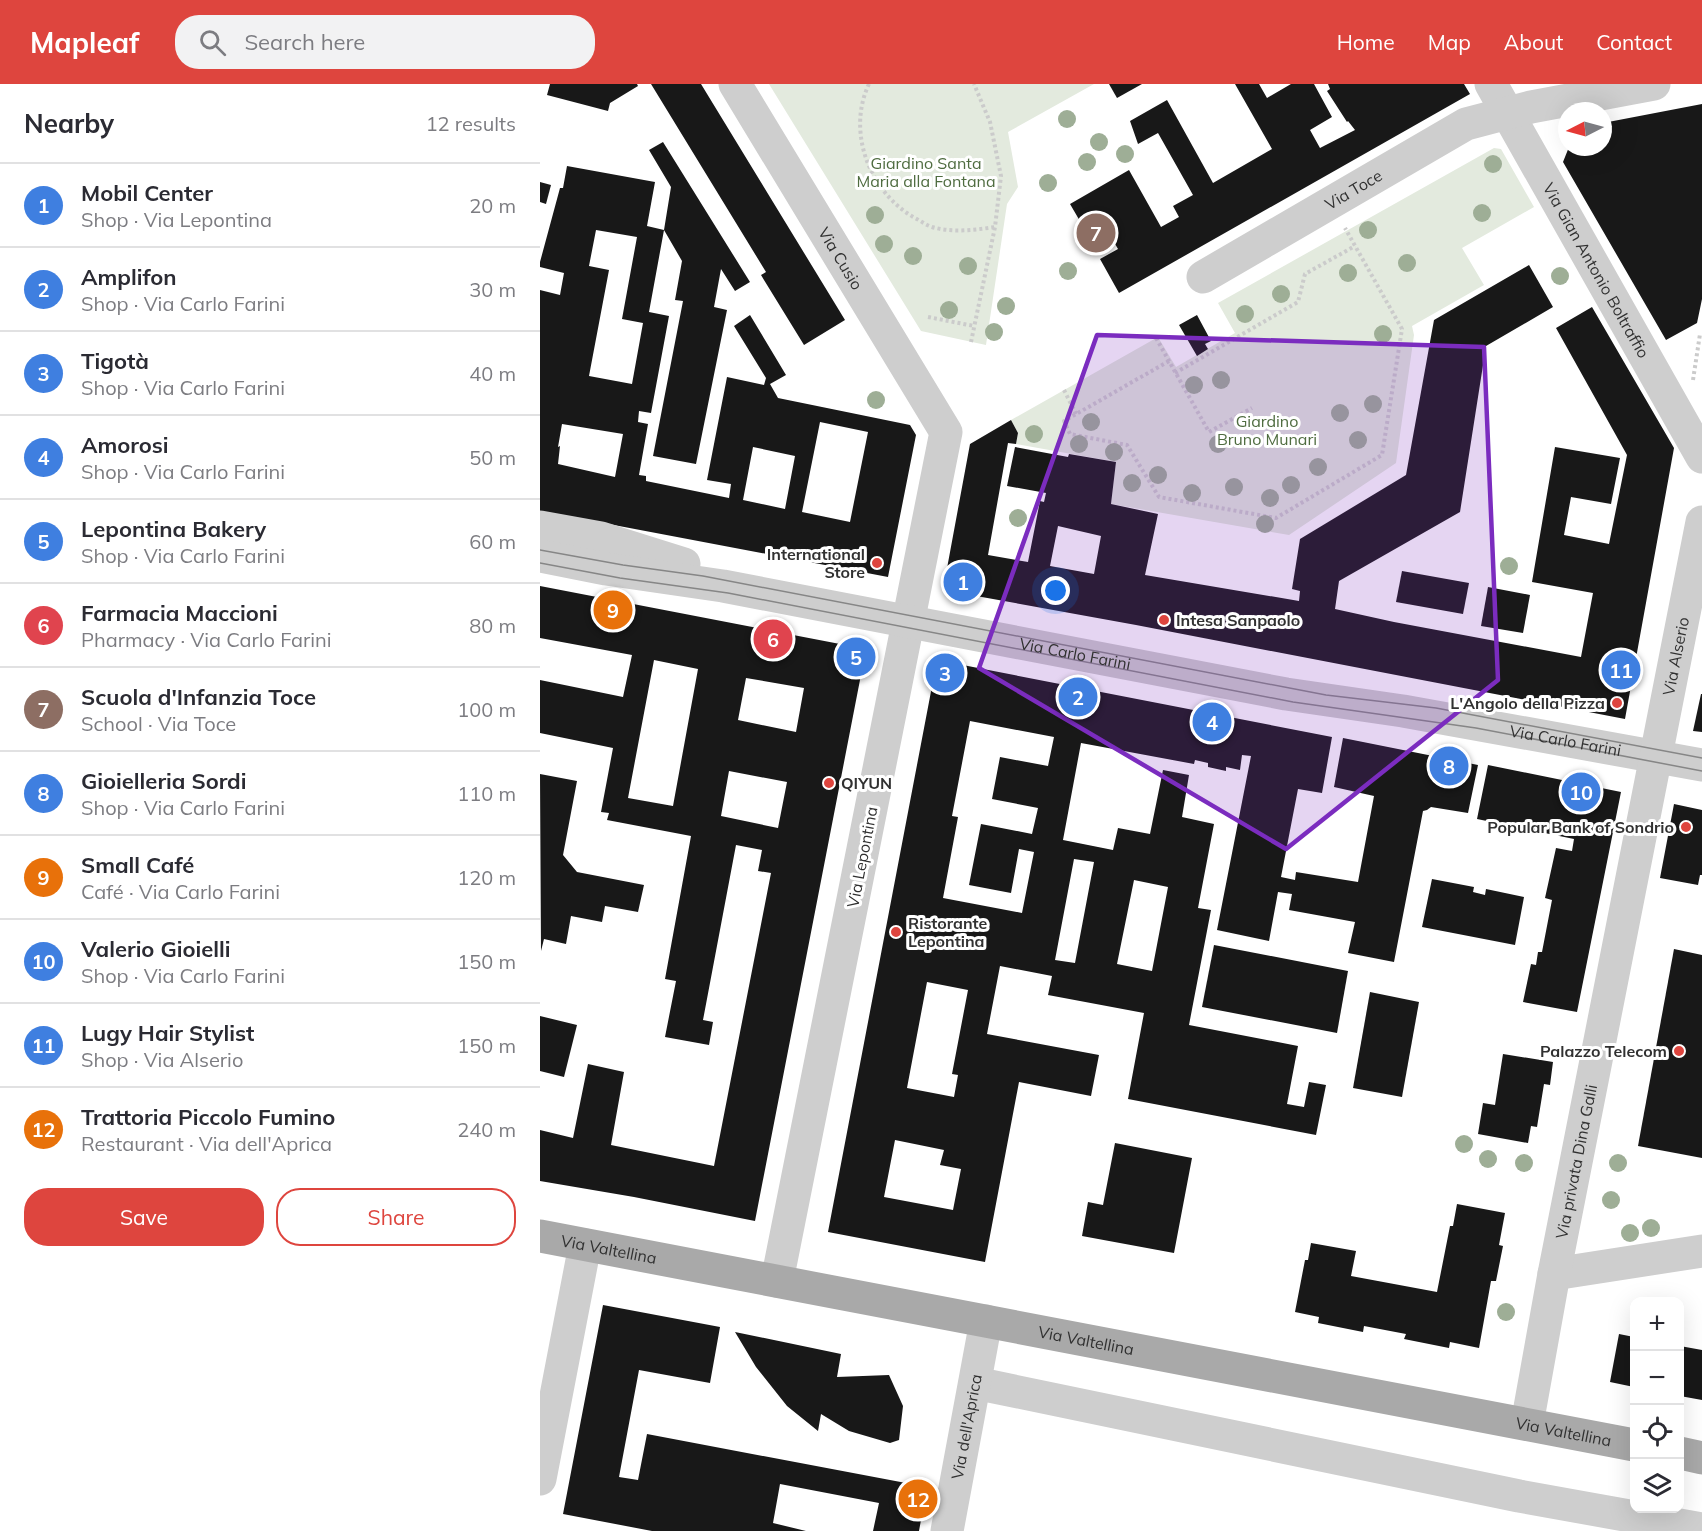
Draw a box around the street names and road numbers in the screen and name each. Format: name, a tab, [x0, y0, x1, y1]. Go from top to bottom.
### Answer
street label: Via Toce	[1321, 165, 1386, 214]
street label: Via Gian Antonio Boltraffio	[1539, 179, 1654, 361]
street label: Via Cusio	[814, 223, 867, 293]
street label: Via Alserio	[1658, 615, 1693, 697]
street label: Via Carlo Farini	[1018, 633, 1133, 674]
street label: Via Carlo Farini	[1508, 720, 1623, 760]
street label: Via Lepontina	[842, 805, 882, 909]
street label: Via privata Dina Galli	[1551, 1083, 1601, 1241]
street label: Via Valtellina	[559, 1230, 658, 1268]
street label: Via Valtellina	[1037, 1321, 1136, 1359]
street label: Via dell'Aprica	[947, 1372, 986, 1481]
street label: Via Valtellina	[1514, 1413, 1613, 1450]

